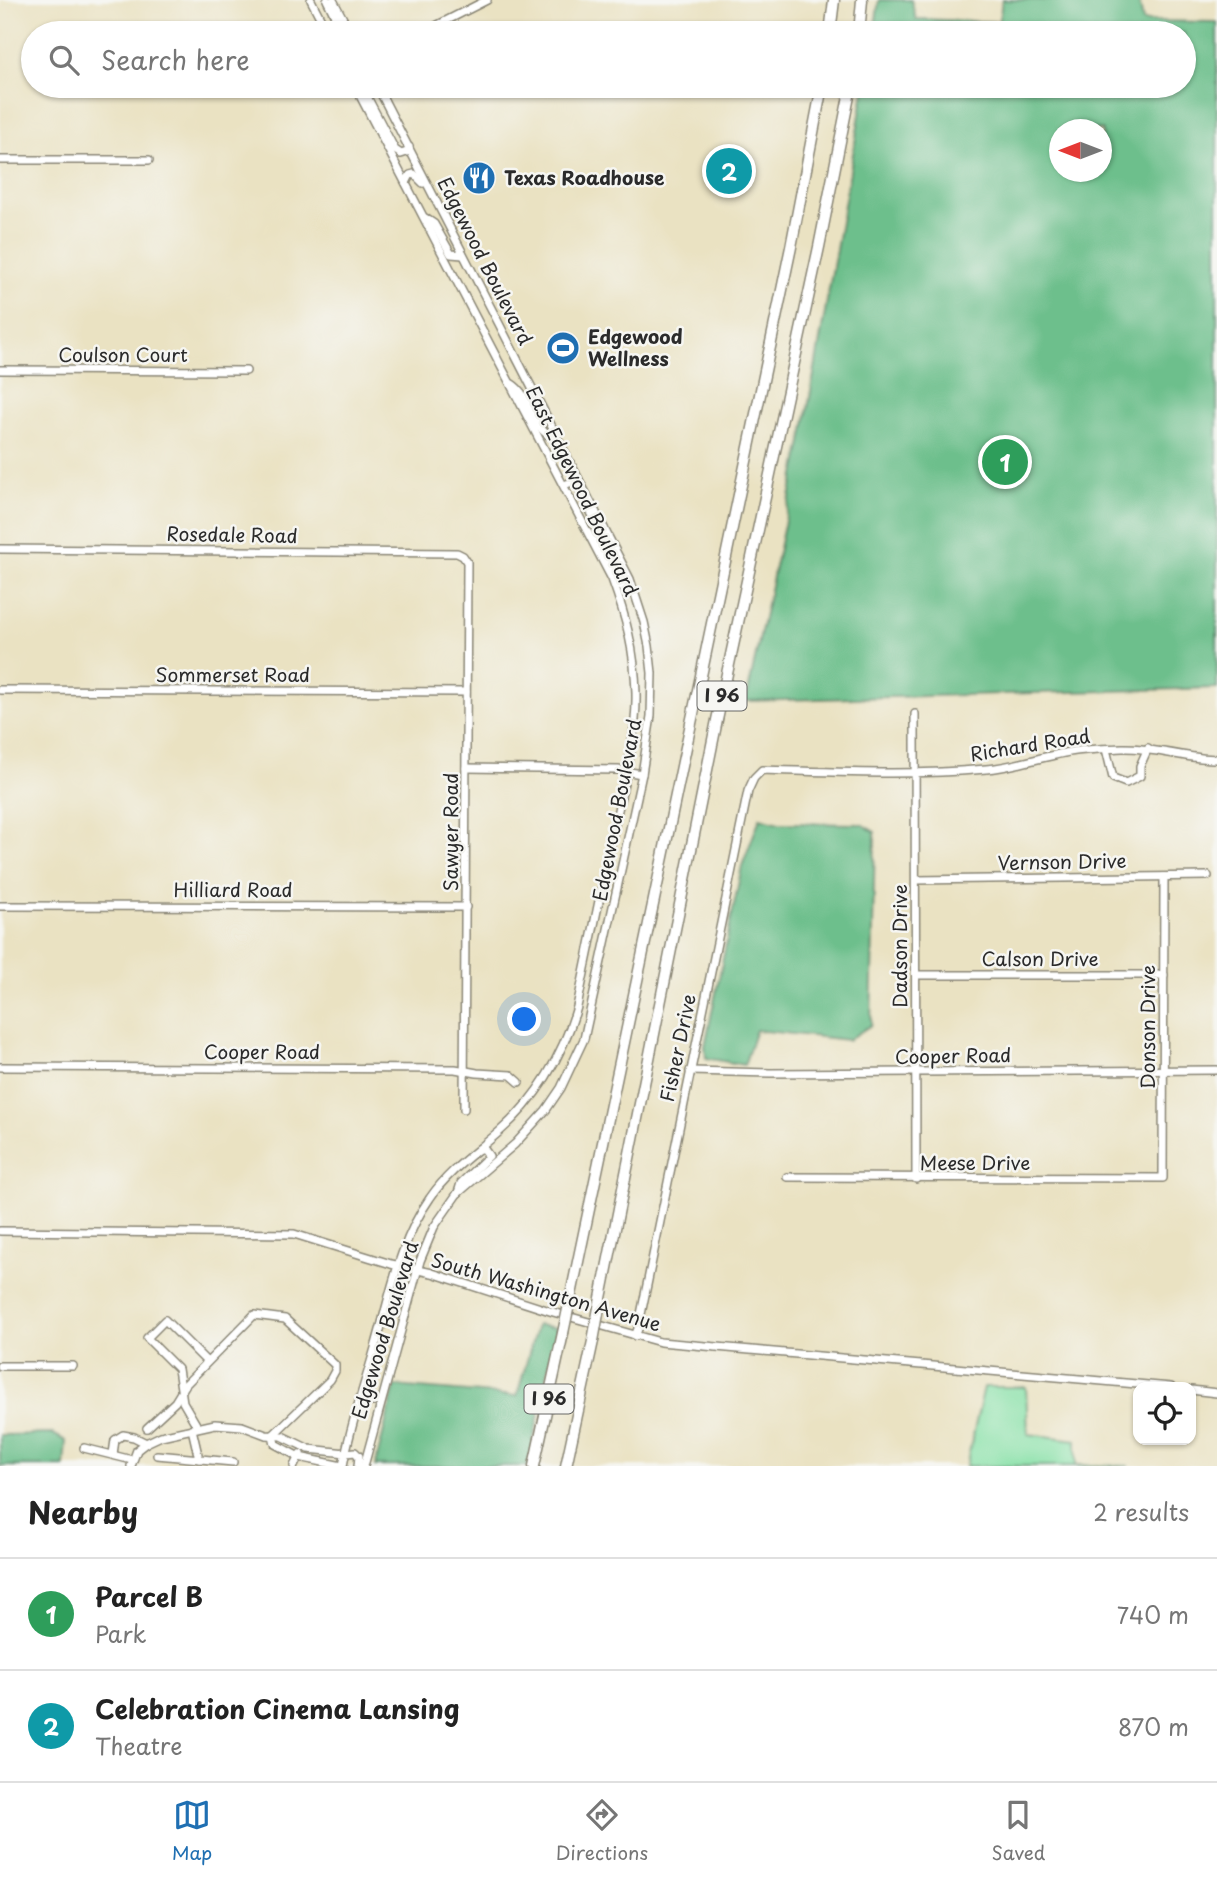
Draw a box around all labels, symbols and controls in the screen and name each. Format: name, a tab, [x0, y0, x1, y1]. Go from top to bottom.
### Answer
search box	[21, 21, 1196, 98]
text: Search here	[101, 40, 250, 79]
icon: search	[45, 41, 83, 79]
north arrow	[1049, 119, 1112, 182]
pin: 2	[706, 145, 752, 197]
restaurant icon: Texas Roadhouse	[460, 159, 498, 197]
place label: Texas Roadhouse	[504, 163, 665, 191]
street label: Edgewood Boulevard	[431, 172, 541, 350]
place label: Edgewood Wellness	[588, 322, 683, 372]
sports icon: Edgewood Wellness	[544, 329, 582, 367]
street label: Coulson Court	[58, 340, 188, 368]
street label: East Edgewood Boulevard	[520, 381, 646, 601]
pin: 1	[982, 436, 1028, 488]
street label: Rosedale Road	[166, 519, 298, 549]
street label: Sommerset Road	[156, 660, 310, 688]
road number: I 96	[698, 682, 746, 710]
street label: Edgewood Boulevard	[585, 716, 647, 903]
street label: Richard Road	[968, 721, 1092, 767]
street label: Sawyer Road	[436, 773, 464, 891]
street label: Vernson Drive	[997, 846, 1127, 876]
street label: Hilliard Road	[173, 875, 293, 903]
street label: Dadson Drive	[885, 884, 913, 1008]
street label: Calson Drive	[981, 944, 1099, 972]
street label: Donson Drive	[1133, 965, 1161, 1089]
street label: Fisher Drive	[652, 991, 702, 1104]
your location	[507, 1002, 541, 1036]
street label: Cooper Road	[204, 1037, 320, 1065]
street label: Cooper Road	[895, 1040, 1011, 1070]
street label: Meese Drive	[920, 1148, 1030, 1176]
street label: Edgewood Boulevard	[344, 1237, 425, 1422]
street label: South Washington Avenue	[428, 1245, 664, 1337]
map controls	[1133, 1382, 1196, 1445]
button: locate	[1133, 1382, 1196, 1445]
road number: I 96	[524, 1384, 574, 1414]
text: Nearby	[28, 1489, 138, 1534]
text: 2 results	[1093, 1494, 1189, 1529]
text: Parcel B	[95, 1577, 203, 1616]
text: 1	[46, 1597, 57, 1632]
text: 740 m	[1117, 1597, 1189, 1632]
text: Park	[95, 1616, 146, 1651]
text: Celebration Cinema Lansing	[95, 1689, 460, 1728]
text: 2	[43, 1709, 59, 1744]
text: 870 m	[1118, 1709, 1189, 1744]
text: Theatre	[95, 1728, 182, 1763]
tab: Map	[172, 1796, 212, 1866]
tab: Directions	[556, 1796, 648, 1866]
tab: Saved	[991, 1796, 1045, 1866]

